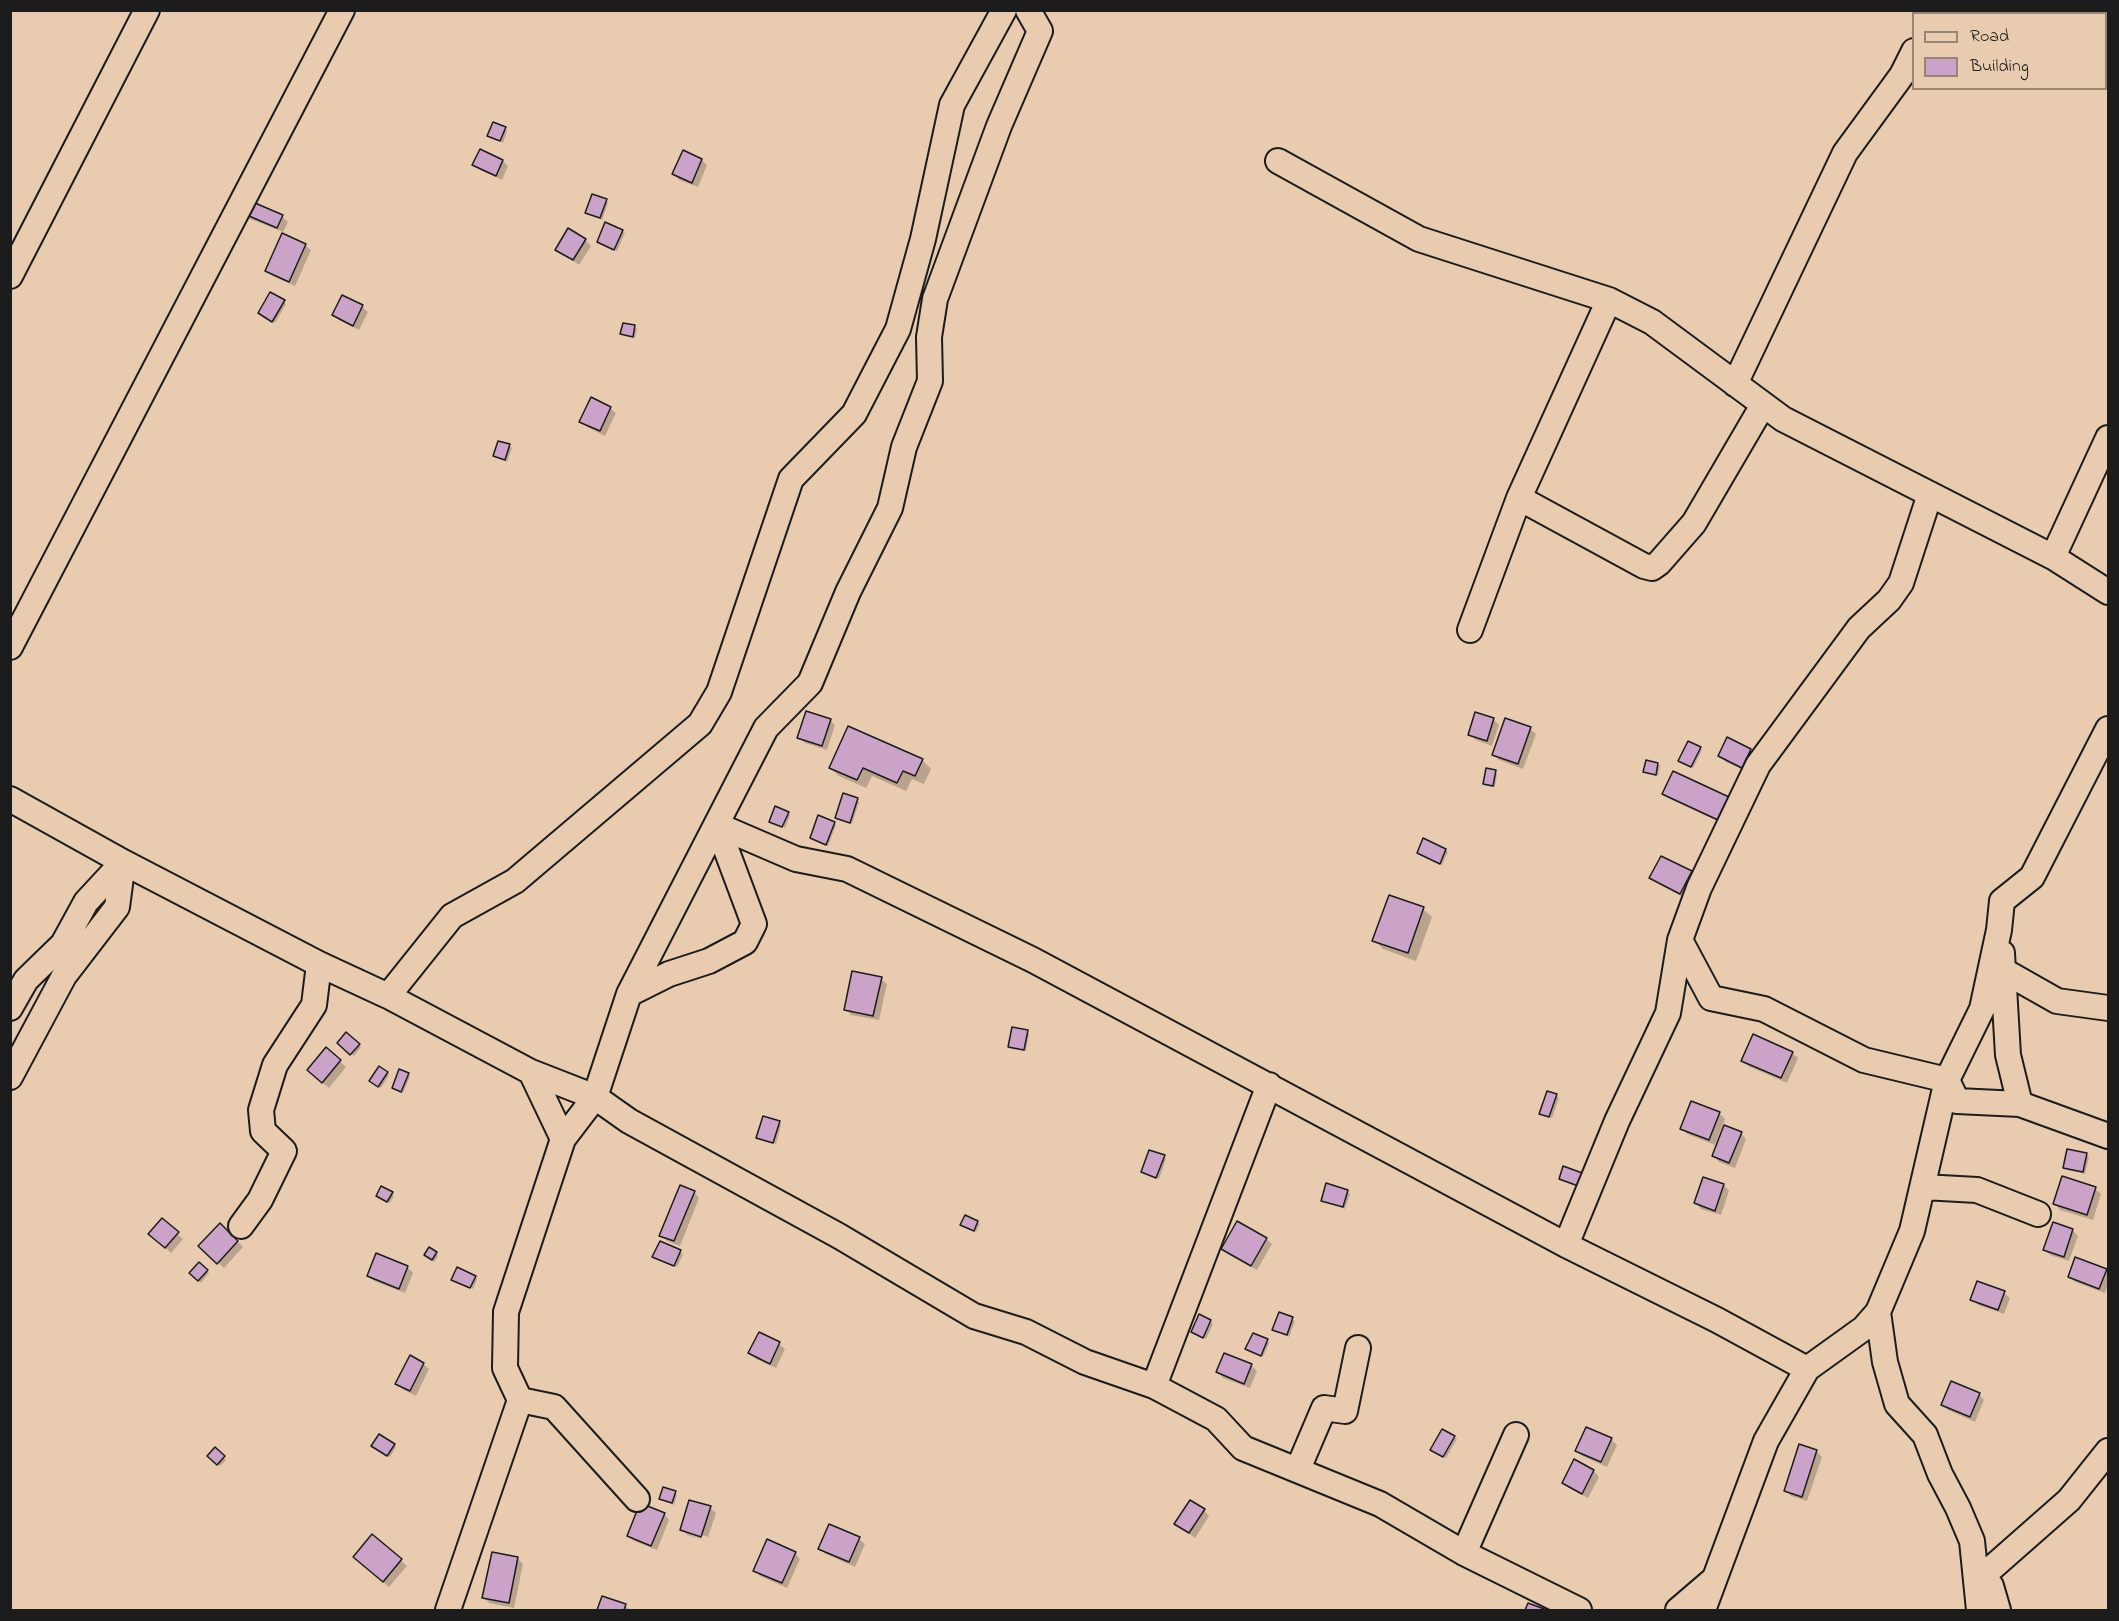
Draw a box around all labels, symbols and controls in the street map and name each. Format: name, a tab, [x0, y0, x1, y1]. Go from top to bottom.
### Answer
legend	[1912, 12, 2107, 90]
text: Road	[1970, 24, 2009, 50]
text: Building	[1970, 54, 2029, 80]

